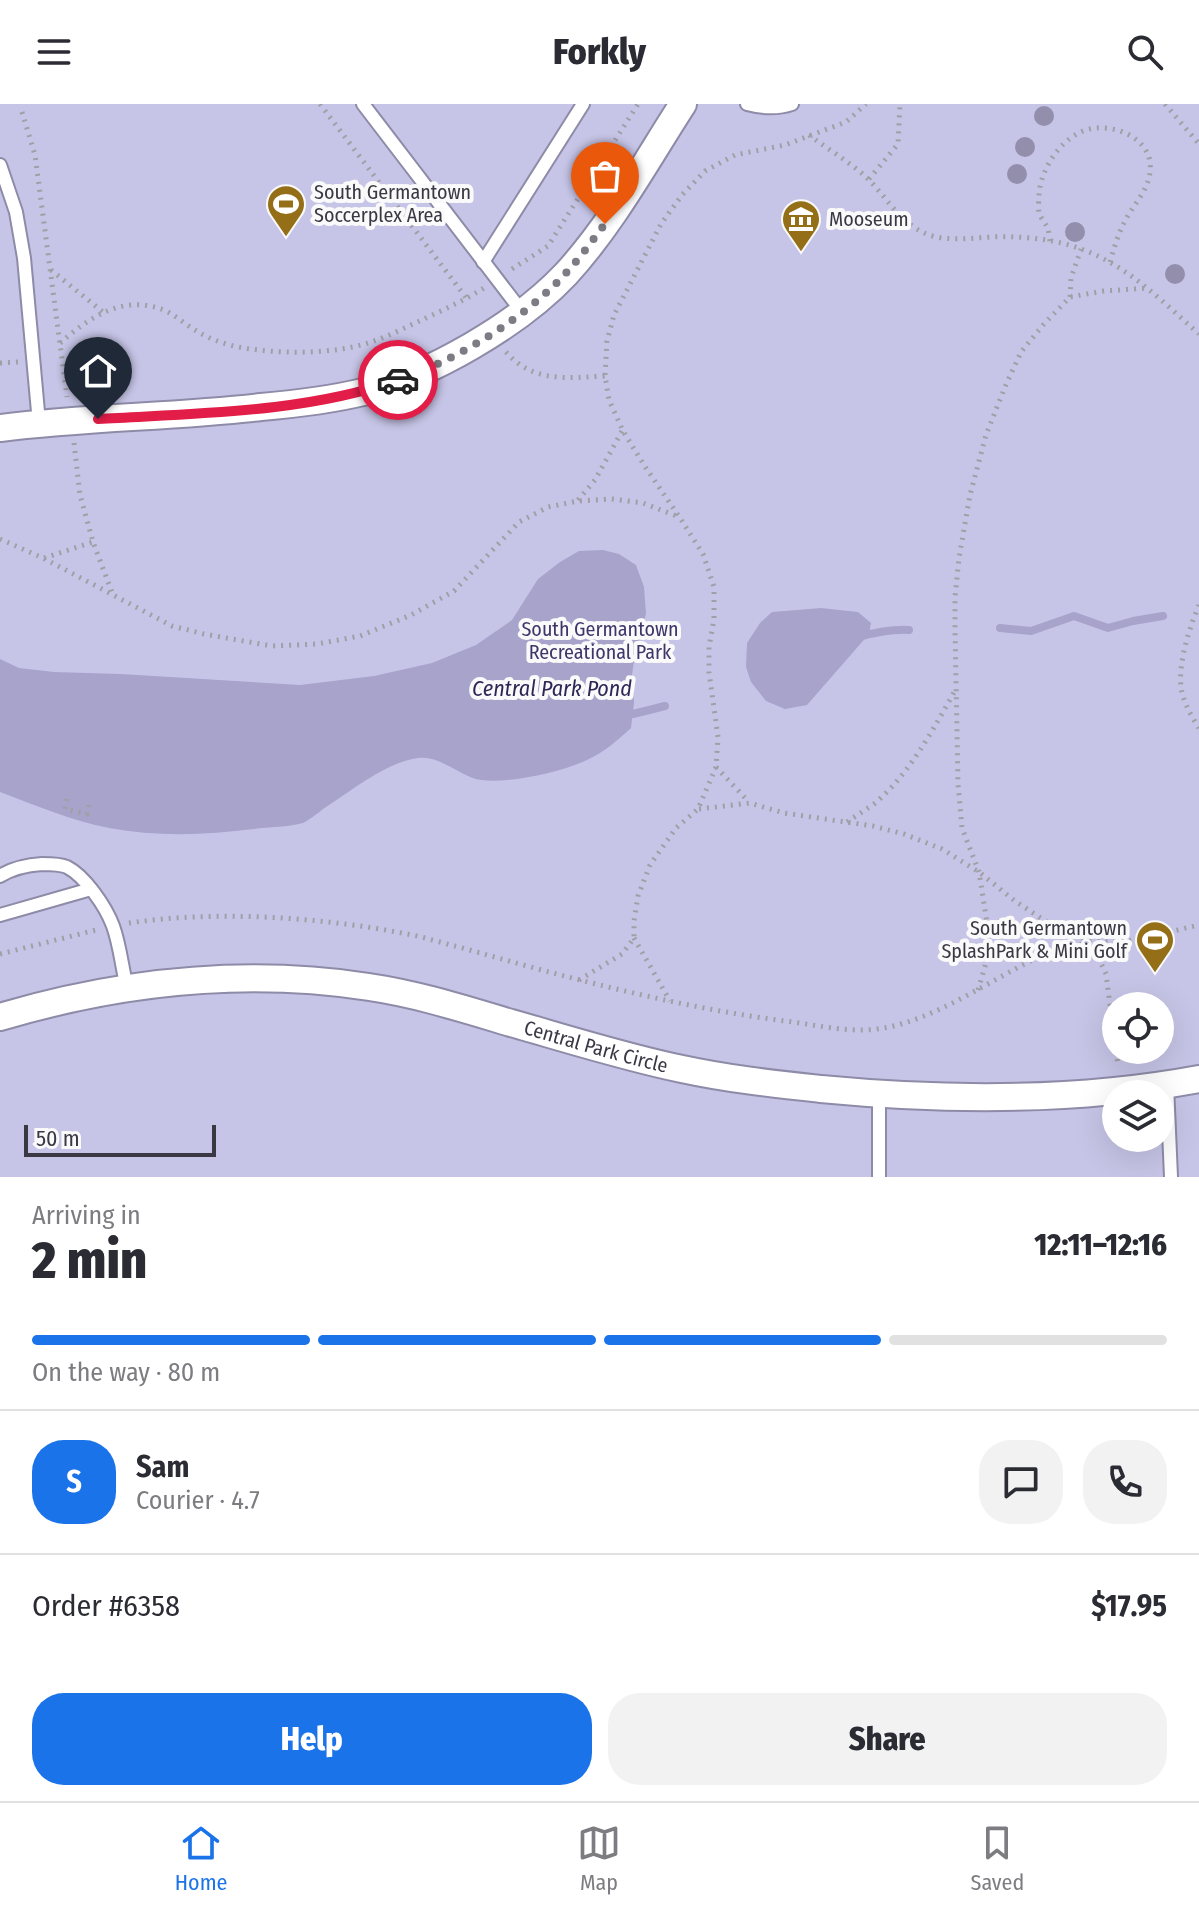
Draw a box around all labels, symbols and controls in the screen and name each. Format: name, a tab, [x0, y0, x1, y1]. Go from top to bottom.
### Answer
icon: menu	[32, 30, 76, 74]
text: Forkly	[553, 30, 646, 74]
icon: search	[1123, 30, 1167, 74]
pin	[571, 142, 639, 224]
icon: bag	[583, 154, 627, 198]
place label: South Germantown Soccerplex Area	[314, 180, 471, 227]
sports icon: South Germantown Soccerplex Area	[265, 183, 307, 238]
museum icon: Mooseum	[780, 198, 822, 253]
place label: Mooseum	[829, 207, 909, 231]
pin	[64, 337, 132, 419]
courier	[358, 340, 438, 420]
icon: home	[76, 349, 120, 393]
icon: car	[376, 358, 420, 402]
park label: South Germantown Recreational Park	[521, 617, 679, 664]
water label: Central Park Pond	[472, 675, 632, 702]
place label: South Germantown SplashPark & Mini Golf	[941, 916, 1129, 963]
sports icon: South Germantown SplashPark & Mini Golf	[1134, 919, 1176, 974]
map controls	[1102, 992, 1174, 1152]
button: locate	[1102, 992, 1174, 1064]
street label: Central Park Circle	[521, 1015, 670, 1078]
button: layers	[1102, 1080, 1174, 1152]
scale bar	[24, 1121, 216, 1157]
text: 50 m	[36, 1125, 80, 1152]
text: Arriving in	[32, 1200, 141, 1231]
text: 12:11–12:16	[1034, 1227, 1167, 1263]
text: 2 min	[32, 1229, 147, 1292]
text: On the way · 80 m	[32, 1357, 220, 1388]
button: chat	[979, 1440, 1063, 1524]
button: phone	[1083, 1440, 1167, 1524]
text: Sam	[136, 1449, 189, 1485]
text: S	[66, 1464, 82, 1500]
text: Courier · 4.7	[136, 1485, 260, 1516]
text: Order #6358	[32, 1588, 180, 1624]
text: $17.95	[1091, 1588, 1167, 1624]
button: Help	[32, 1693, 592, 1785]
button: Share	[608, 1693, 1167, 1785]
tab: Home	[175, 1821, 227, 1896]
tab: Map	[577, 1821, 621, 1896]
tab: Saved	[970, 1821, 1024, 1896]

